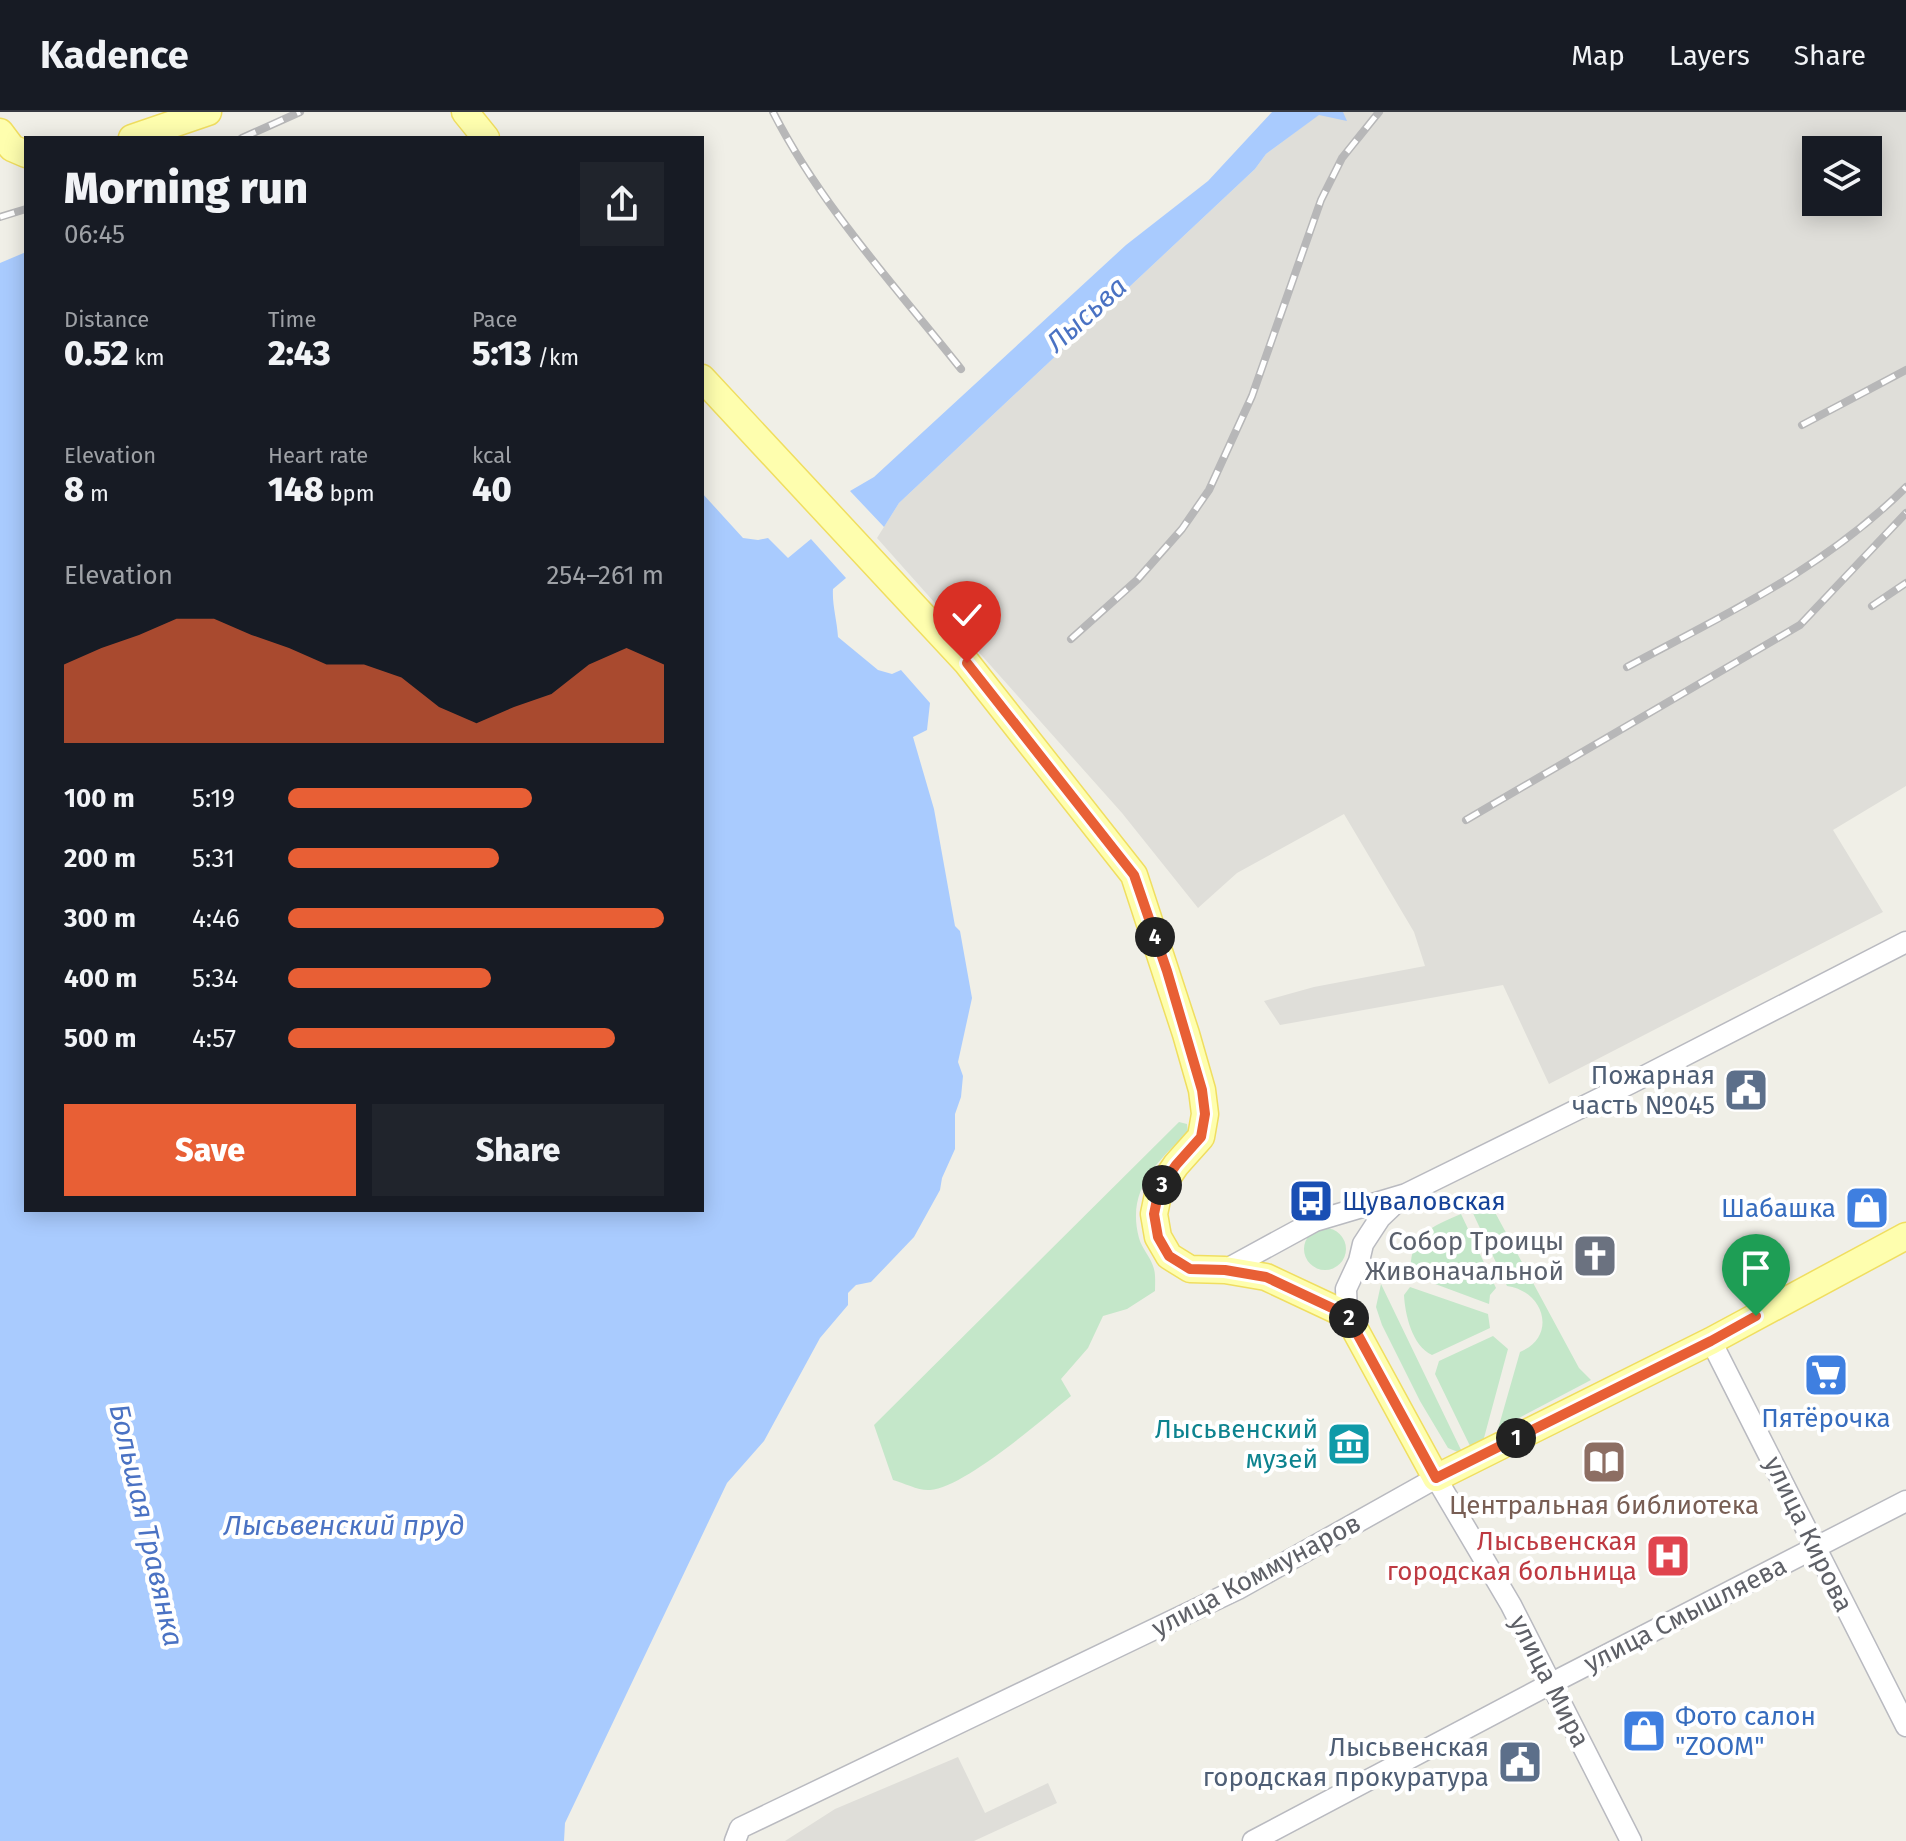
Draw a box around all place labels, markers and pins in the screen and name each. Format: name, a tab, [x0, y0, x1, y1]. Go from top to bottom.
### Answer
pin	[933, 581, 1001, 663]
pin: 4	[1135, 917, 1175, 957]
place label: Пожарная часть №045	[1572, 1060, 1715, 1121]
public building icon: Пожарная часть №045	[1722, 1066, 1770, 1114]
pin: 3	[1142, 1165, 1182, 1205]
bus stop icon: Щуваловская	[1287, 1177, 1335, 1225]
shop icon: Шабашка	[1843, 1184, 1891, 1232]
place label: Щуваловская	[1342, 1186, 1506, 1217]
place label: Шабашка	[1721, 1193, 1836, 1224]
place label: Собор Троицы Живоначальной	[1365, 1226, 1564, 1287]
church icon: Собор Троицы Живоначальной	[1571, 1232, 1619, 1280]
pin	[1722, 1234, 1790, 1316]
pin: 2	[1329, 1298, 1369, 1338]
supermarket icon: Пятёрочка	[1802, 1351, 1850, 1399]
place label: Пятёрочка	[1761, 1403, 1891, 1434]
place label: Лысьвенский музей	[1155, 1414, 1318, 1475]
pin: 1	[1496, 1418, 1536, 1458]
museum icon: Лысьвенский музей	[1325, 1420, 1373, 1468]
library icon: Центральная библиотека	[1580, 1438, 1628, 1486]
place label: Центральная библиотека	[1449, 1490, 1759, 1521]
place label: Лысьвенская городская больница	[1387, 1526, 1637, 1587]
hospital icon: Лысьвенская городская больница	[1644, 1532, 1692, 1580]
place label: Фото салон "ZOOM"	[1675, 1701, 1816, 1762]
shop icon: Фото салон "ZOOM"	[1620, 1707, 1668, 1755]
place label: Лысьвенская городская прокуратура	[1203, 1732, 1489, 1793]
public building icon: Лысьвенская городская прокуратура	[1496, 1738, 1544, 1786]

